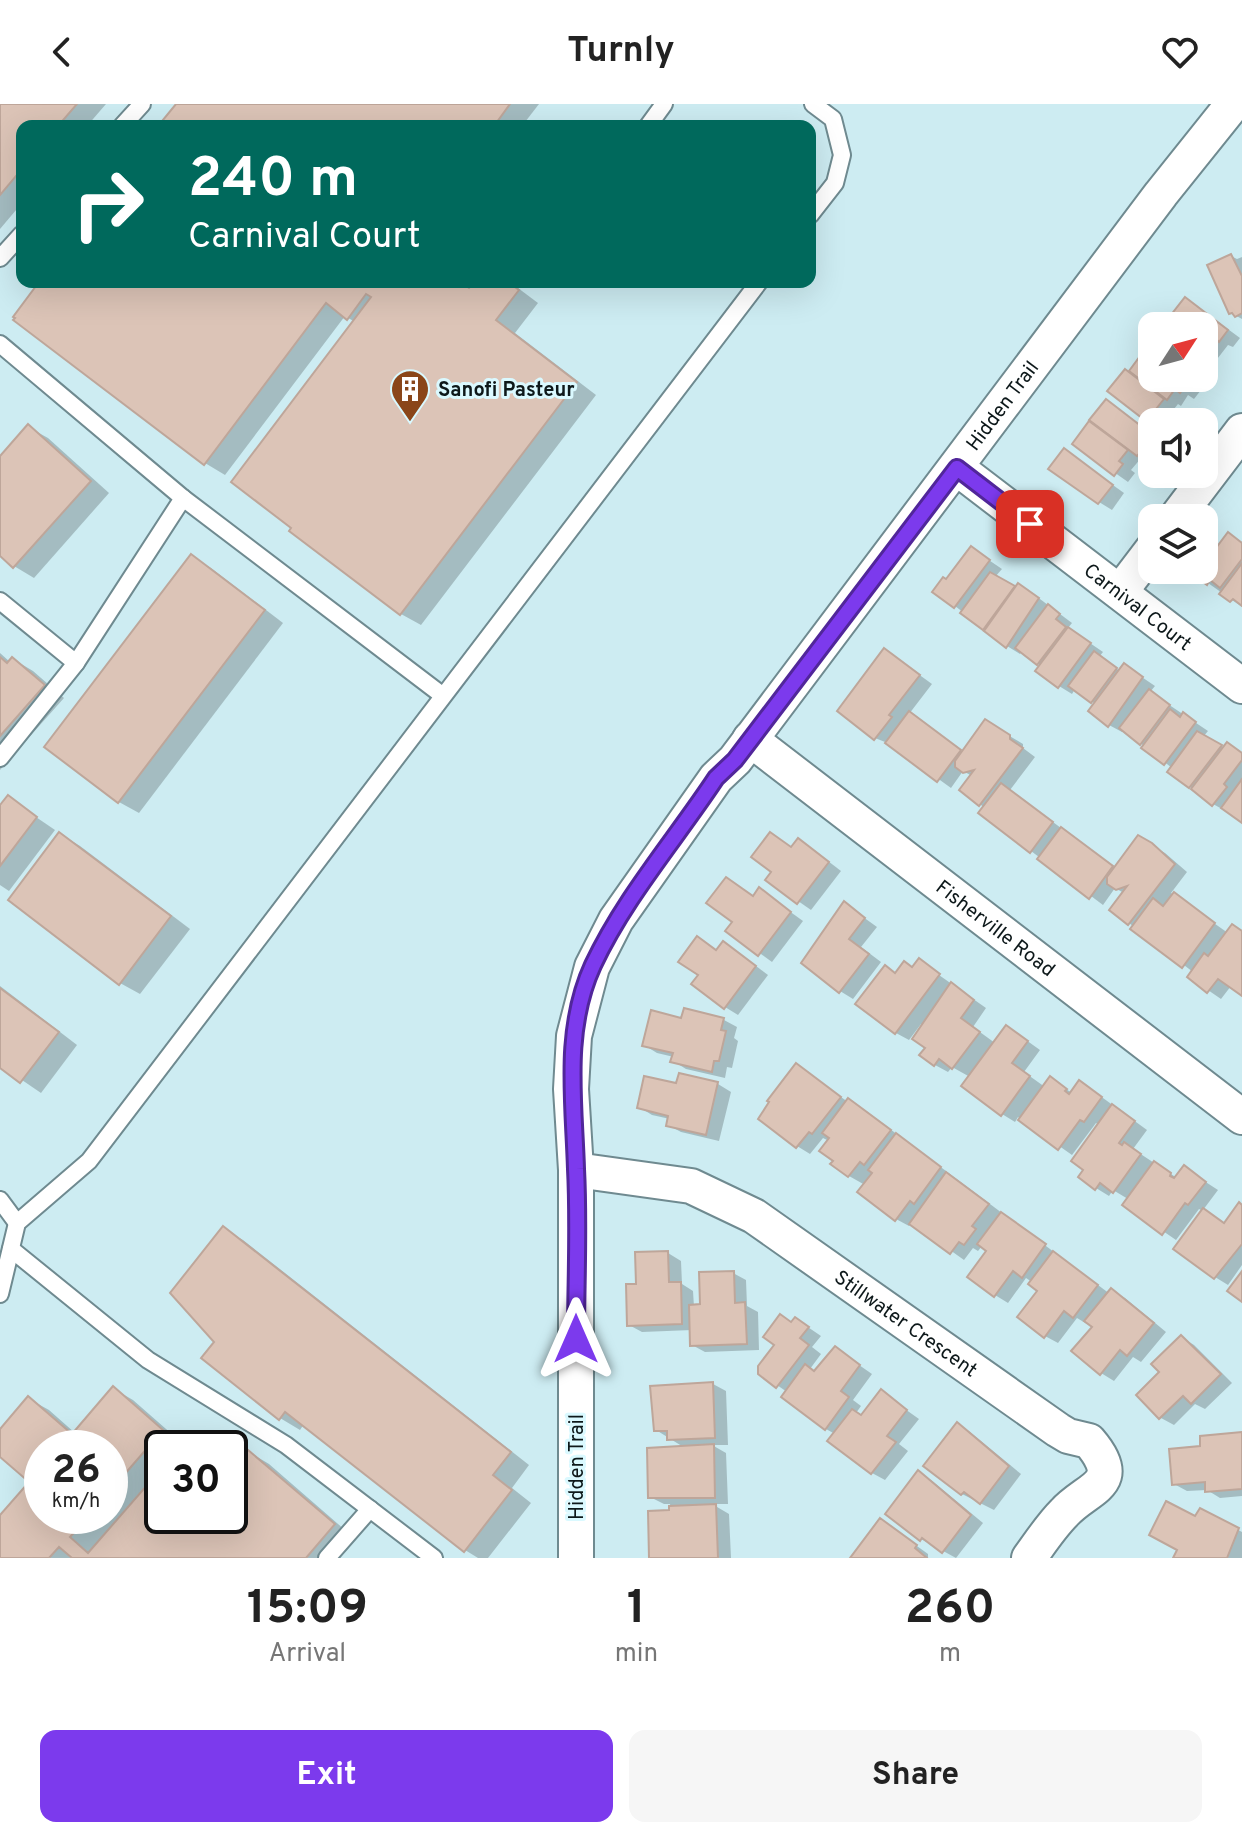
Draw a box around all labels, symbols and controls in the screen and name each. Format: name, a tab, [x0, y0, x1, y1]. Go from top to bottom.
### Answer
text: Turnly	[567, 29, 675, 75]
icon: back	[40, 30, 84, 74]
icon: heart	[1158, 30, 1202, 74]
text: 240 m	[188, 146, 358, 216]
icon: right	[56, 152, 160, 256]
text: Carnival Court	[188, 215, 421, 261]
north arrow	[1138, 312, 1218, 392]
map controls	[1138, 312, 1218, 584]
street label: Hidden Trail	[961, 356, 1046, 457]
building icon: Sanofi Pasteur	[389, 368, 431, 423]
place label: Sanofi Pasteur	[438, 378, 575, 404]
button: sound	[1138, 408, 1218, 488]
pin	[996, 490, 1064, 558]
icon: arrive	[1008, 502, 1052, 546]
button: layers	[1138, 504, 1218, 584]
street label: Carnival Court	[1078, 558, 1196, 658]
street label: Fisherville Road	[930, 875, 1060, 984]
street label: Stillwater Crescent	[828, 1265, 982, 1384]
position arrow	[534, 1297, 618, 1381]
street label: Hidden Trail	[565, 1414, 591, 1520]
speed limit sign: 30	[144, 1430, 248, 1534]
text: 26	[51, 1447, 101, 1497]
text: km/h	[52, 1489, 100, 1515]
text: 15:09	[247, 1580, 368, 1640]
text: 1	[627, 1580, 646, 1640]
text: 260	[905, 1580, 995, 1640]
text: Arrival	[269, 1638, 346, 1671]
text: min	[615, 1638, 658, 1671]
text: m	[939, 1638, 961, 1671]
button: Exit	[40, 1730, 613, 1822]
button: Share	[629, 1730, 1202, 1822]

